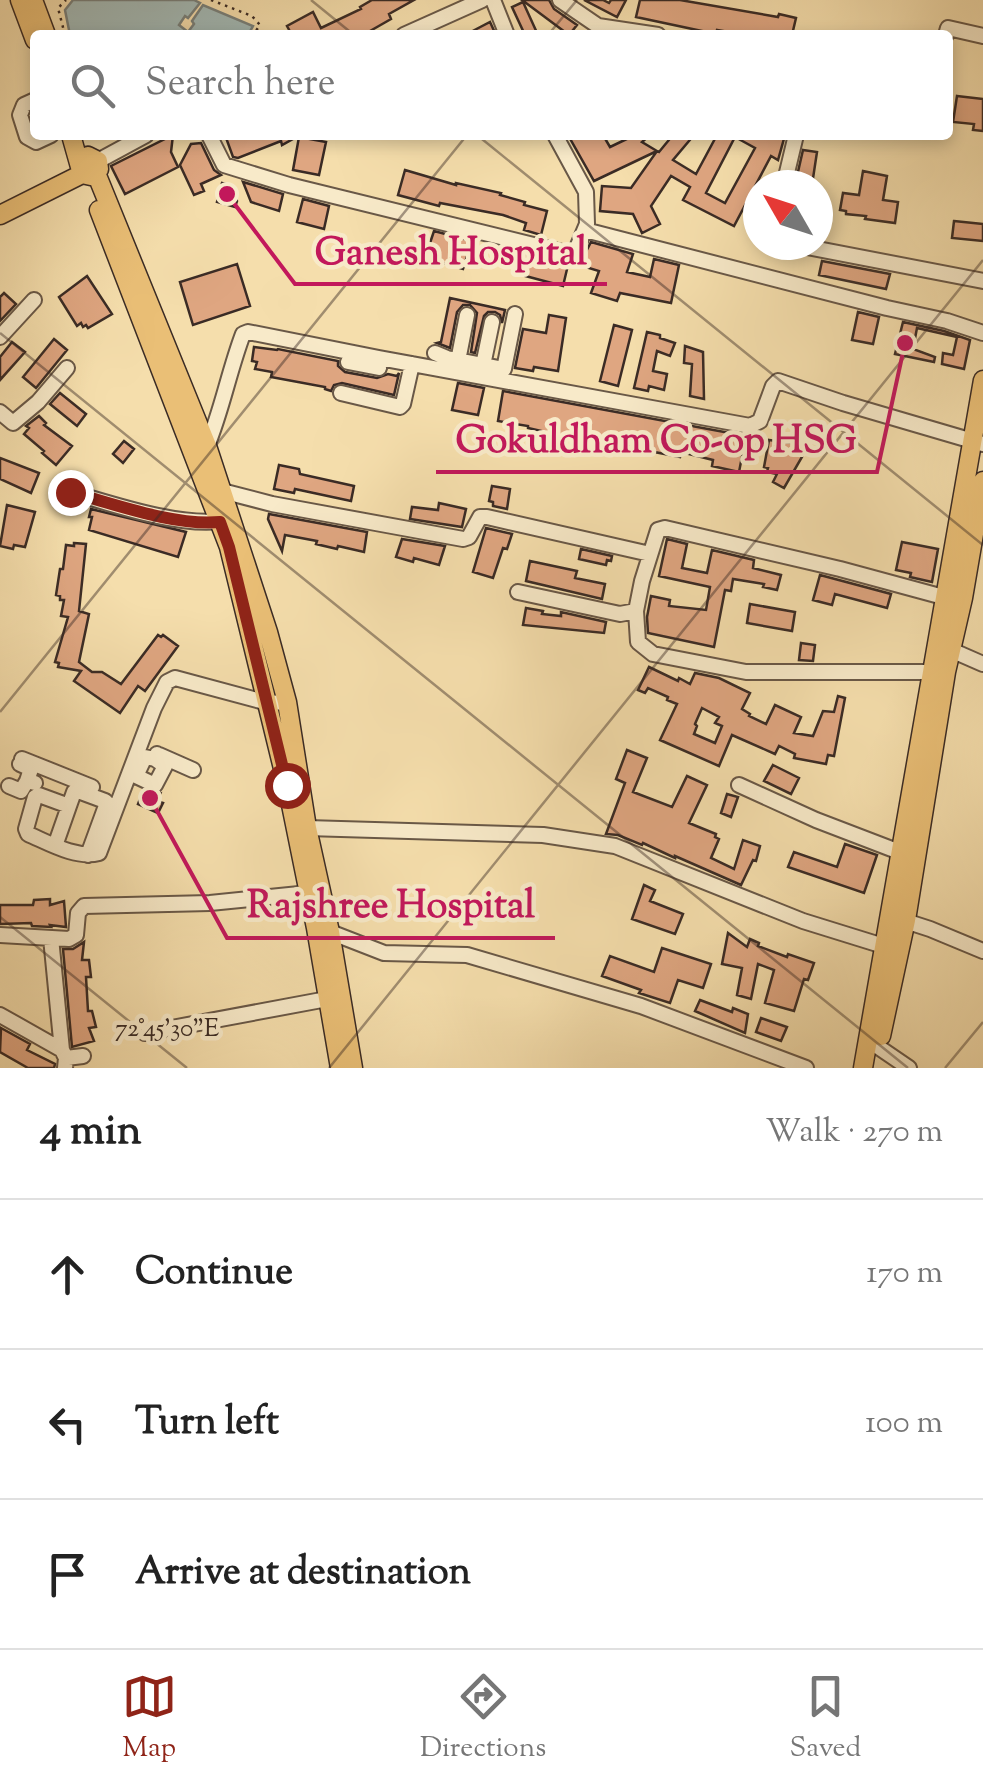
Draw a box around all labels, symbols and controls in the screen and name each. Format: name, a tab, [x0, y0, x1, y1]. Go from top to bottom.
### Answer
search box	[30, 30, 953, 140]
icon: search	[65, 58, 120, 113]
text: Search here	[145, 58, 336, 112]
north arrow	[743, 170, 833, 260]
callout: Ganesh Hospital	[295, 216, 607, 284]
text: Ganesh Hospital	[315, 228, 588, 282]
callout: Gokuldham Co-op HSG	[436, 404, 877, 472]
text: Gokuldham Co-op HSG	[455, 416, 857, 470]
route end	[48, 470, 94, 516]
route start	[265, 763, 311, 809]
callout: Rajshree Hospital	[227, 870, 555, 938]
text: Rajshree Hospital	[247, 881, 535, 935]
text: 72°45'30"E	[115, 1012, 219, 1048]
text: 4 min	[40, 1103, 142, 1163]
text: Walk · 270 m	[766, 1110, 943, 1156]
icon: ahead	[40, 1247, 95, 1302]
text: Continue	[135, 1247, 293, 1301]
text: 170 m	[866, 1251, 943, 1297]
icon: left	[40, 1397, 95, 1452]
text: Turn left	[135, 1397, 279, 1451]
text: 100 m	[865, 1401, 943, 1447]
icon: arrive	[40, 1547, 95, 1602]
text: Arrive at destination	[135, 1547, 471, 1601]
tab: Map	[122, 1669, 177, 1769]
tab: Directions	[420, 1669, 546, 1769]
tab: Saved	[789, 1669, 861, 1769]

